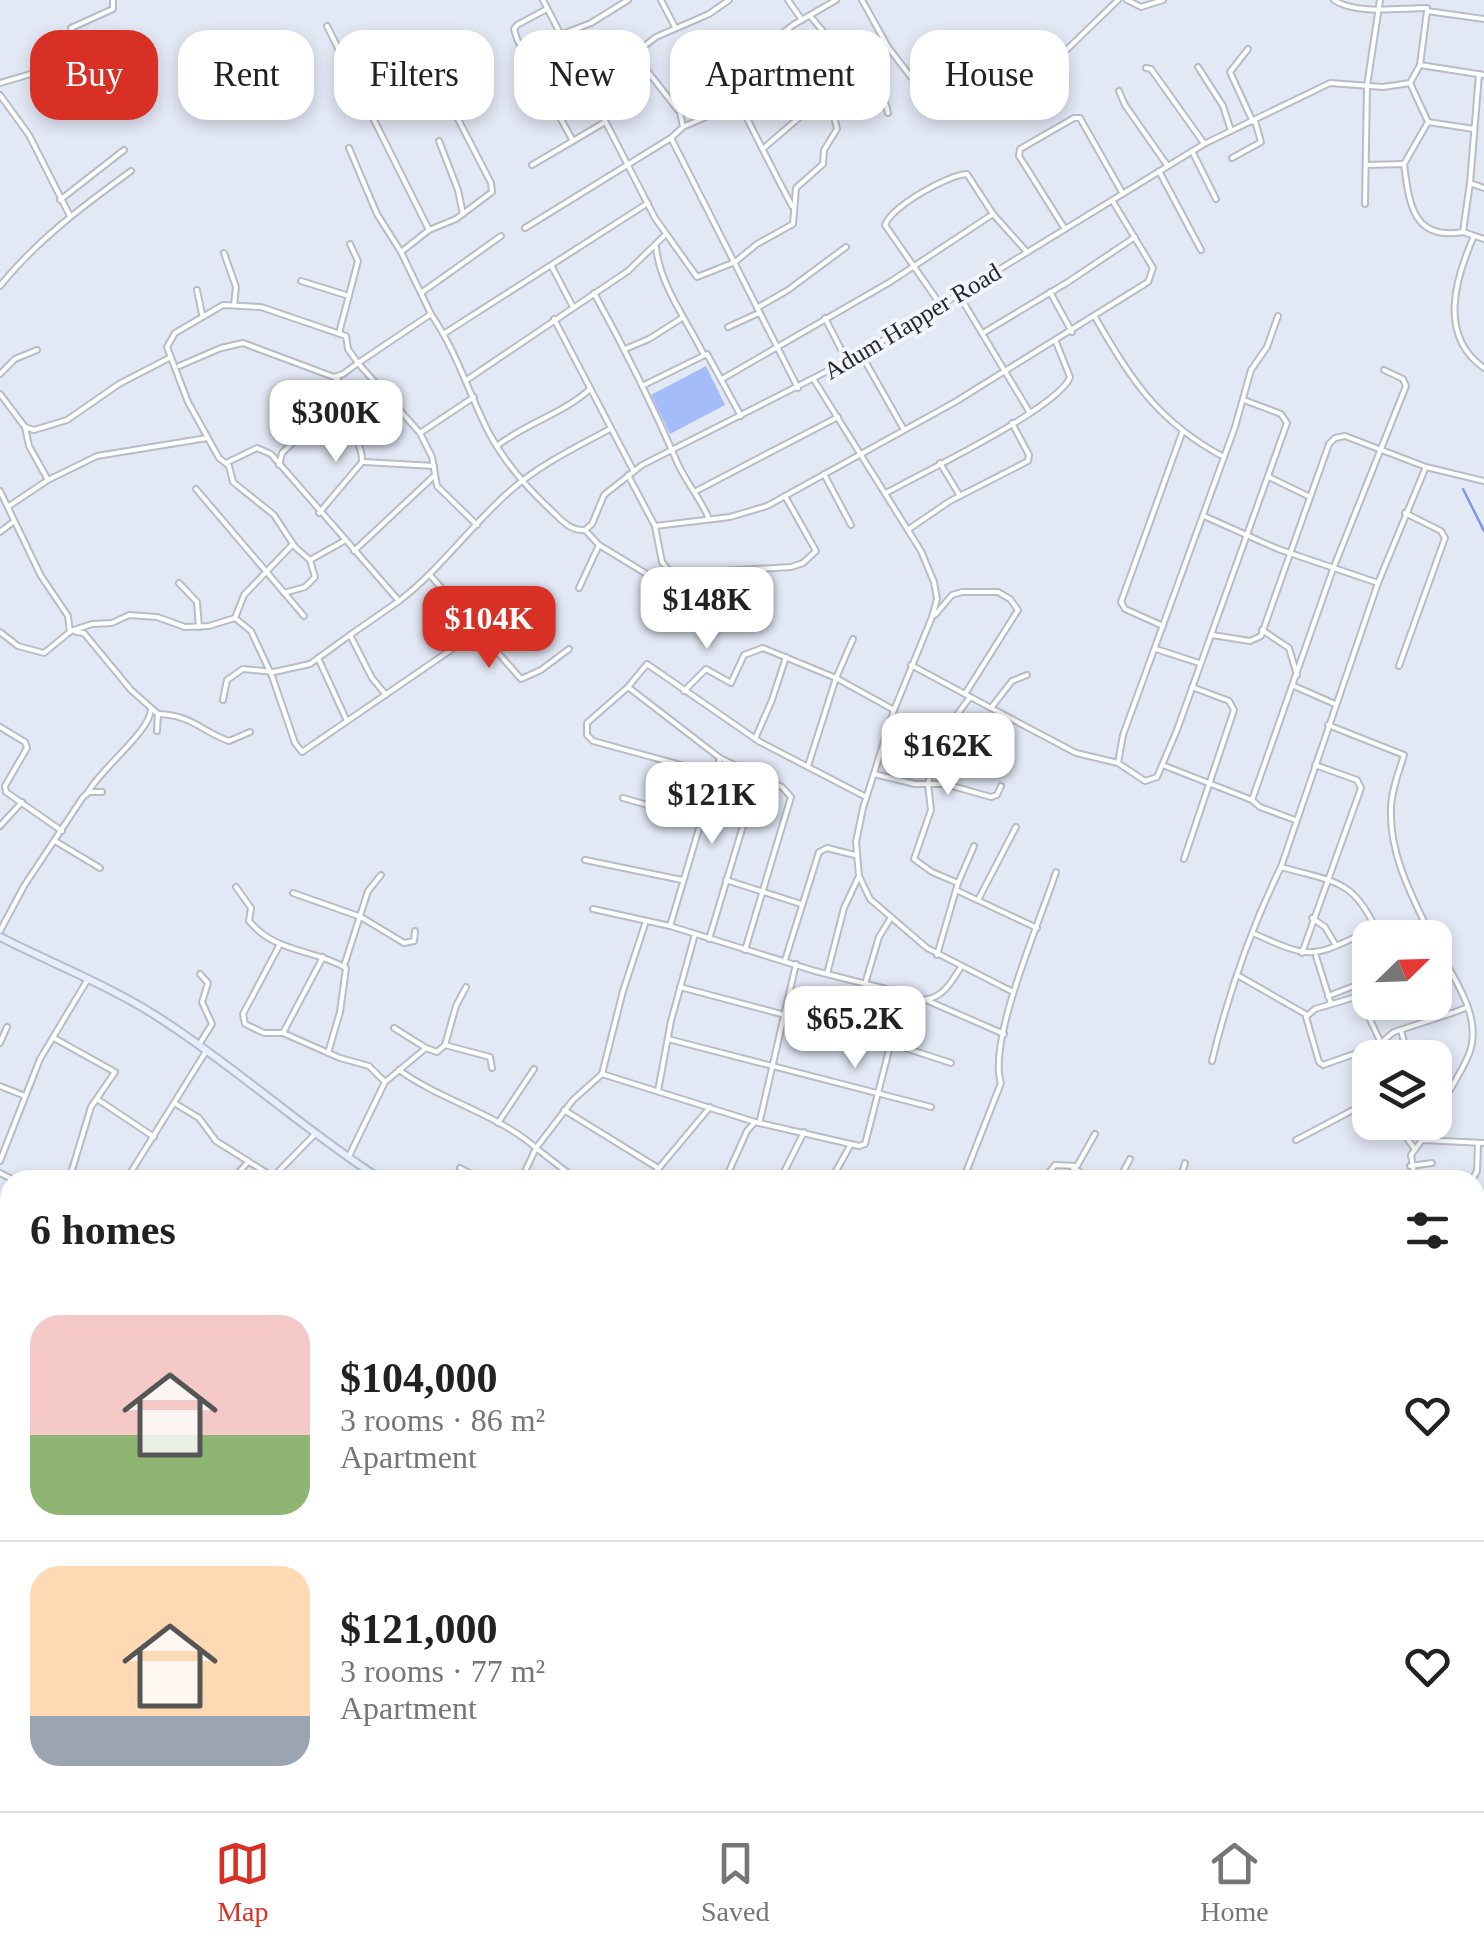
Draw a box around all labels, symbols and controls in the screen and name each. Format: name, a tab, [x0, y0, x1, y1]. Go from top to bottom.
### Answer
chip: Buy	[30, 30, 158, 120]
chip: Rent	[178, 30, 314, 120]
chip: Filters	[334, 30, 494, 120]
chip: New	[514, 30, 650, 120]
chip: Apartment	[670, 30, 890, 120]
chip: House	[910, 30, 1069, 120]
street label: Adum Happer Road	[819, 258, 1006, 385]
pin: $300K	[266, 380, 406, 465]
text: $300K	[292, 394, 380, 430]
pin: $148K	[637, 567, 777, 652]
text: $148K	[663, 581, 751, 617]
pin: $104K	[419, 586, 559, 671]
text: $104K	[445, 600, 533, 636]
pin: $162K	[878, 713, 1018, 798]
text: $162K	[904, 727, 992, 763]
pin: $121K	[642, 762, 782, 847]
text: $121K	[668, 776, 756, 812]
north arrow	[1352, 920, 1452, 1020]
map controls	[1352, 920, 1452, 1140]
pin: $65.2K	[774, 986, 936, 1071]
text: $65.2K	[807, 1000, 903, 1036]
button: layers	[1352, 1040, 1452, 1140]
icon: filters	[1400, 1203, 1455, 1258]
text: 6 homes	[30, 1207, 176, 1253]
icon: home	[110, 1355, 230, 1475]
text: $104,000	[340, 1355, 498, 1401]
icon: heart	[1400, 1388, 1455, 1443]
text: 3 rooms · 86 m²	[340, 1402, 545, 1438]
text: Apartment	[340, 1439, 477, 1475]
icon: home	[110, 1606, 230, 1726]
text: $121,000	[340, 1606, 498, 1652]
icon: heart	[1400, 1639, 1455, 1694]
text: 3 rooms · 77 m²	[340, 1653, 545, 1689]
text: Apartment	[340, 1690, 477, 1726]
tab: Map	[215, 1836, 270, 1928]
tab: Saved	[701, 1836, 769, 1928]
tab: Home	[1200, 1836, 1269, 1928]

